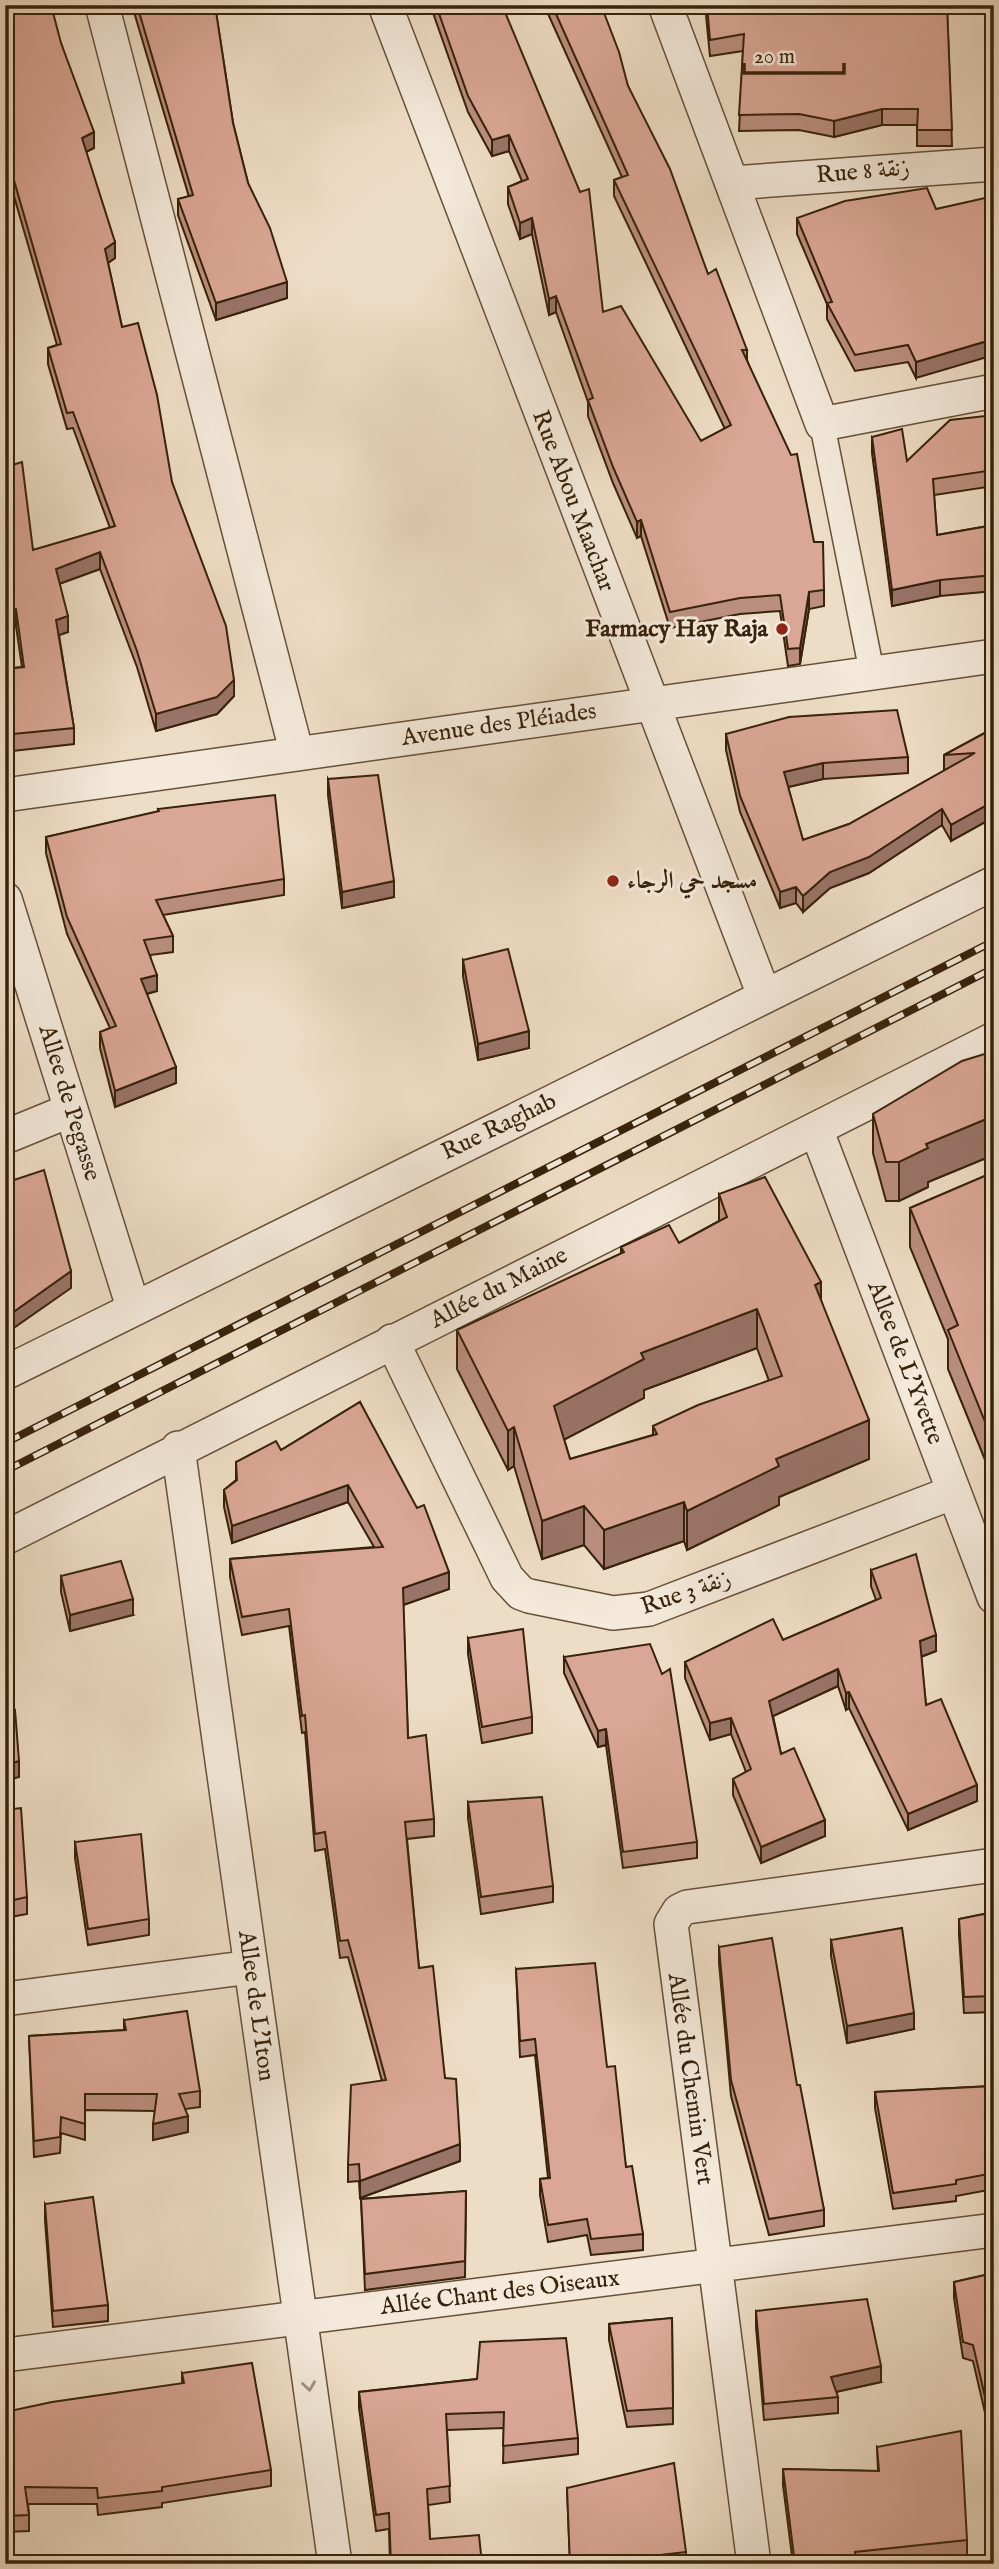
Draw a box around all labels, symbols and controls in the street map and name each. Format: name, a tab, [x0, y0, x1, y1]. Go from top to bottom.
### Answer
scale bar	[744, 32, 843, 76]
text: 20 m	[754, 44, 795, 71]
street label: Rue 8 زنقة	[815, 152, 911, 192]
street label: Rue Abou Maachar	[524, 406, 622, 596]
place label: Farmacy Hay Raja	[585, 614, 769, 645]
marker: Farmacy Hay Raja	[774, 621, 790, 637]
street label: Avenue des Pléiades	[399, 696, 598, 754]
place label: مسجد حي الرجاء	[627, 866, 757, 899]
marker: مسجد حي الرجاء	[605, 873, 621, 889]
street label: Allee de Pegasse	[30, 1020, 107, 1185]
street label: Rue Raghab	[436, 1086, 562, 1168]
street label: Allée du Maine	[424, 1240, 573, 1336]
street label: Allee de L'Yvette	[859, 1276, 950, 1449]
street label: Rue 3 زنقة	[637, 1563, 735, 1623]
street label: Allee de L'Iton	[230, 1928, 282, 2083]
street label: Allée du Chemin Vert	[660, 1970, 720, 2187]
street label: Allée Chant des Oiseaux	[378, 2263, 622, 2323]
one-way arrow	[301, 2380, 316, 2391]

